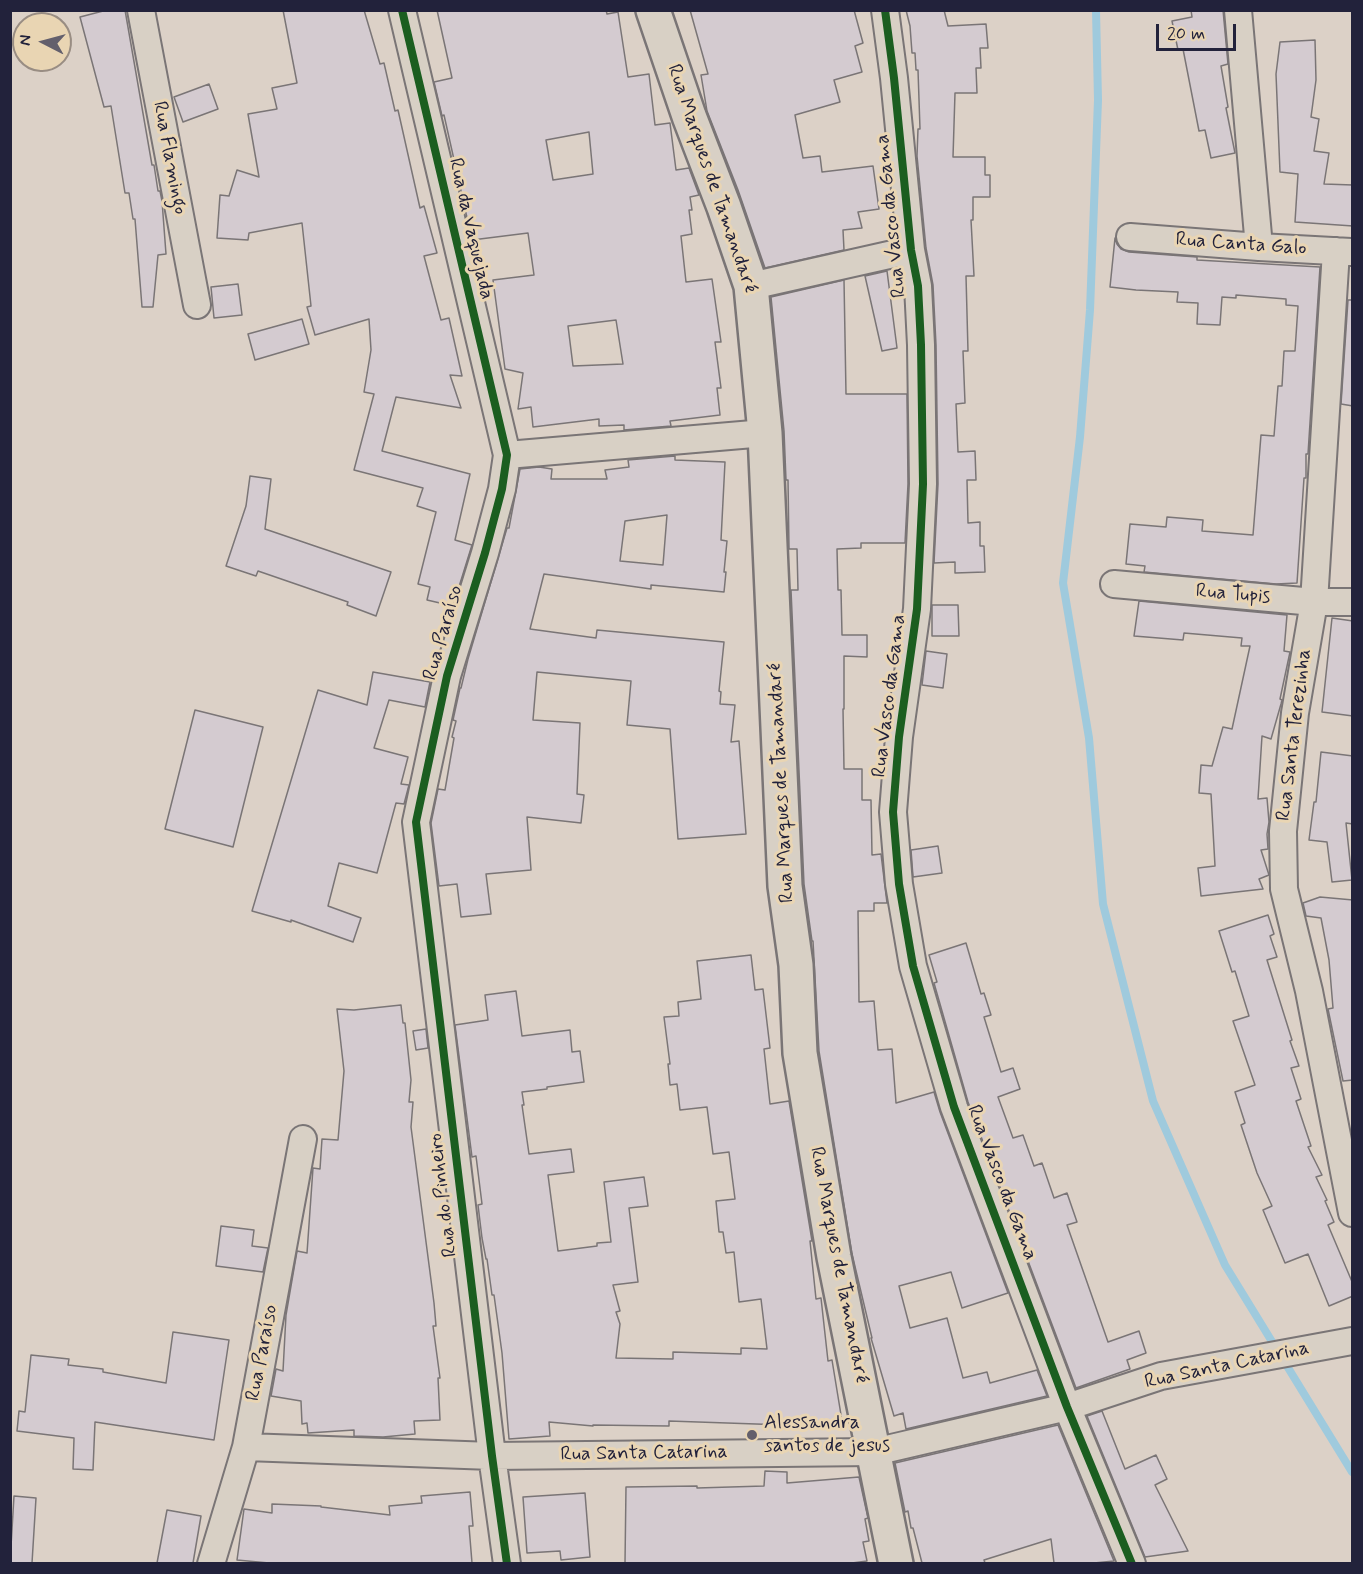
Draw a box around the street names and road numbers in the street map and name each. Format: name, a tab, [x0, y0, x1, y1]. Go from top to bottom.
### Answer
street label: Rua Marques de Tamandaré	[661, 62, 761, 296]
street label: Rua Flamingo	[146, 99, 192, 217]
street label: Rua Vasco da Gama	[871, 133, 913, 299]
street label: Rua da Vaquejada	[442, 156, 498, 302]
street label: Rua Canta Galo	[1175, 228, 1307, 262]
street label: Rua Tupis	[1195, 580, 1271, 610]
street label: Rua Paraíso	[419, 583, 469, 683]
street label: Rua Vasco da Gama	[868, 613, 912, 779]
street label: Rua Santa Terezinha	[1273, 648, 1317, 822]
street label: Rua Marques de Tamandaré	[764, 662, 800, 904]
street label: Rua Vasco da Gama	[960, 1102, 1042, 1264]
street label: Rua do Pinheiro	[424, 1132, 464, 1258]
street label: Rua Marques de Tamandaré	[803, 1145, 873, 1385]
street label: Rua Paraíso	[242, 1303, 284, 1403]
street label: Rua Santa Catarina	[1143, 1337, 1311, 1395]
street label: Rua Santa Catarina	[560, 1441, 728, 1467]

